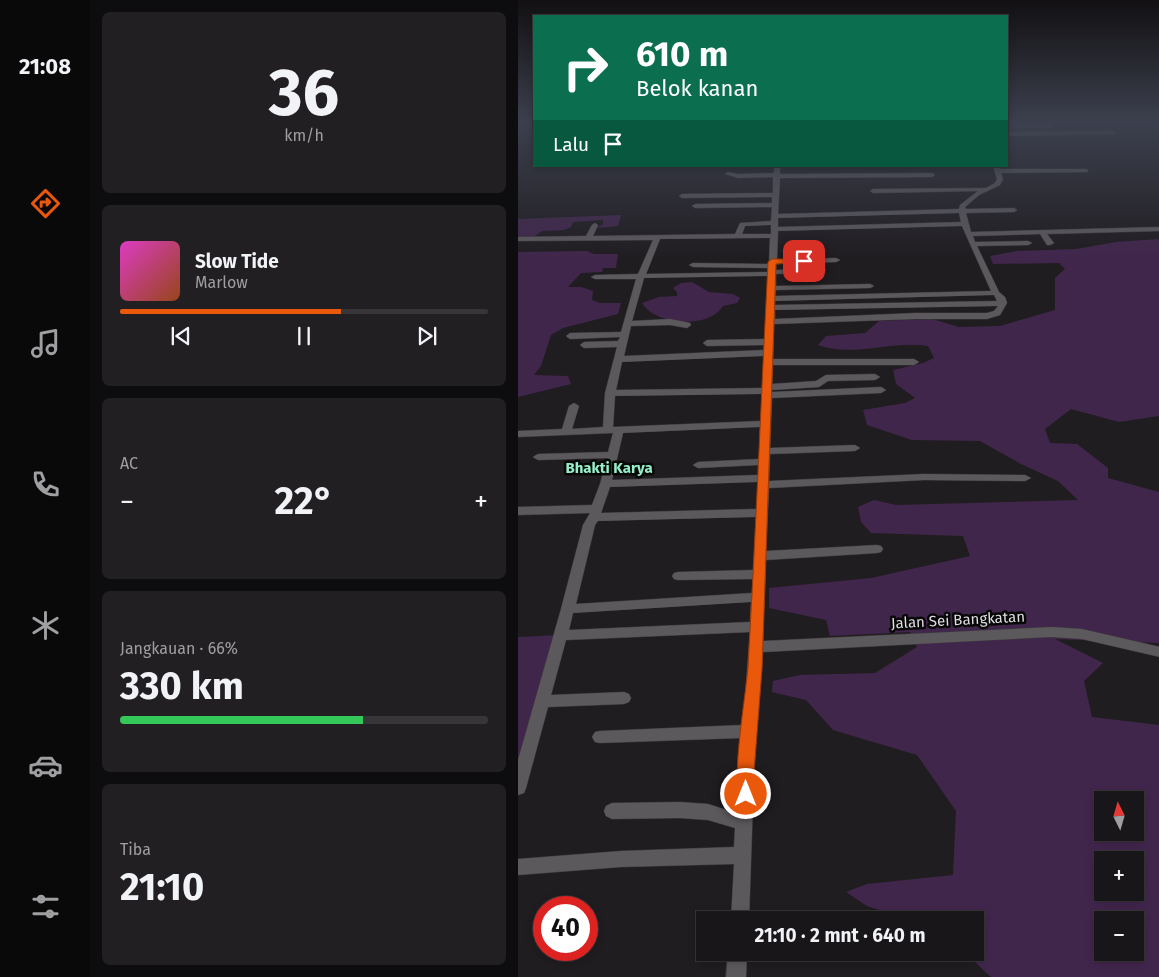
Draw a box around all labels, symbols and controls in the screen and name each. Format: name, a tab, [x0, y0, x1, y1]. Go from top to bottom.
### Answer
text: 610 m	[636, 33, 728, 75]
icon: right	[553, 35, 618, 100]
text: 21:08	[19, 53, 71, 80]
text: 36	[269, 54, 339, 132]
text: Belok kanan	[636, 75, 758, 102]
text: km/h	[284, 126, 324, 145]
icon: arrive	[599, 130, 627, 158]
text: Lalu	[553, 133, 589, 156]
icon: directions	[28, 186, 63, 221]
pin	[783, 240, 825, 282]
icon: arrive	[790, 247, 818, 275]
text: Slow Tide	[195, 250, 279, 273]
text: Marlow	[195, 273, 248, 292]
icon: previous	[167, 322, 195, 350]
icon: pause	[290, 322, 318, 350]
icon: next	[413, 322, 441, 350]
icon: music	[28, 326, 63, 361]
text: AC	[120, 454, 138, 473]
district label: Bhakti Karya	[565, 459, 653, 477]
icon: phone	[28, 467, 63, 502]
text: 22°	[274, 478, 334, 524]
text: −	[120, 485, 134, 518]
text: +	[474, 485, 488, 518]
icon: climate	[28, 608, 63, 643]
street label: Jalan Sei Bangkatan	[891, 608, 1025, 632]
text: Jangkauan · 66%	[120, 639, 238, 658]
text: 330 km	[120, 663, 244, 709]
icon: car	[28, 748, 63, 783]
position arrow	[719, 767, 771, 819]
north arrow	[1094, 791, 1144, 841]
map controls	[1094, 791, 1144, 961]
text: Tiba	[120, 840, 151, 859]
button: +	[1094, 851, 1144, 901]
text: 21:10	[120, 864, 204, 910]
icon: filters	[28, 889, 63, 924]
speed limit sign: 40	[533, 896, 598, 961]
button: −	[1094, 911, 1144, 961]
text: 21:10 · 2 mnt · 640 m	[754, 924, 926, 947]

